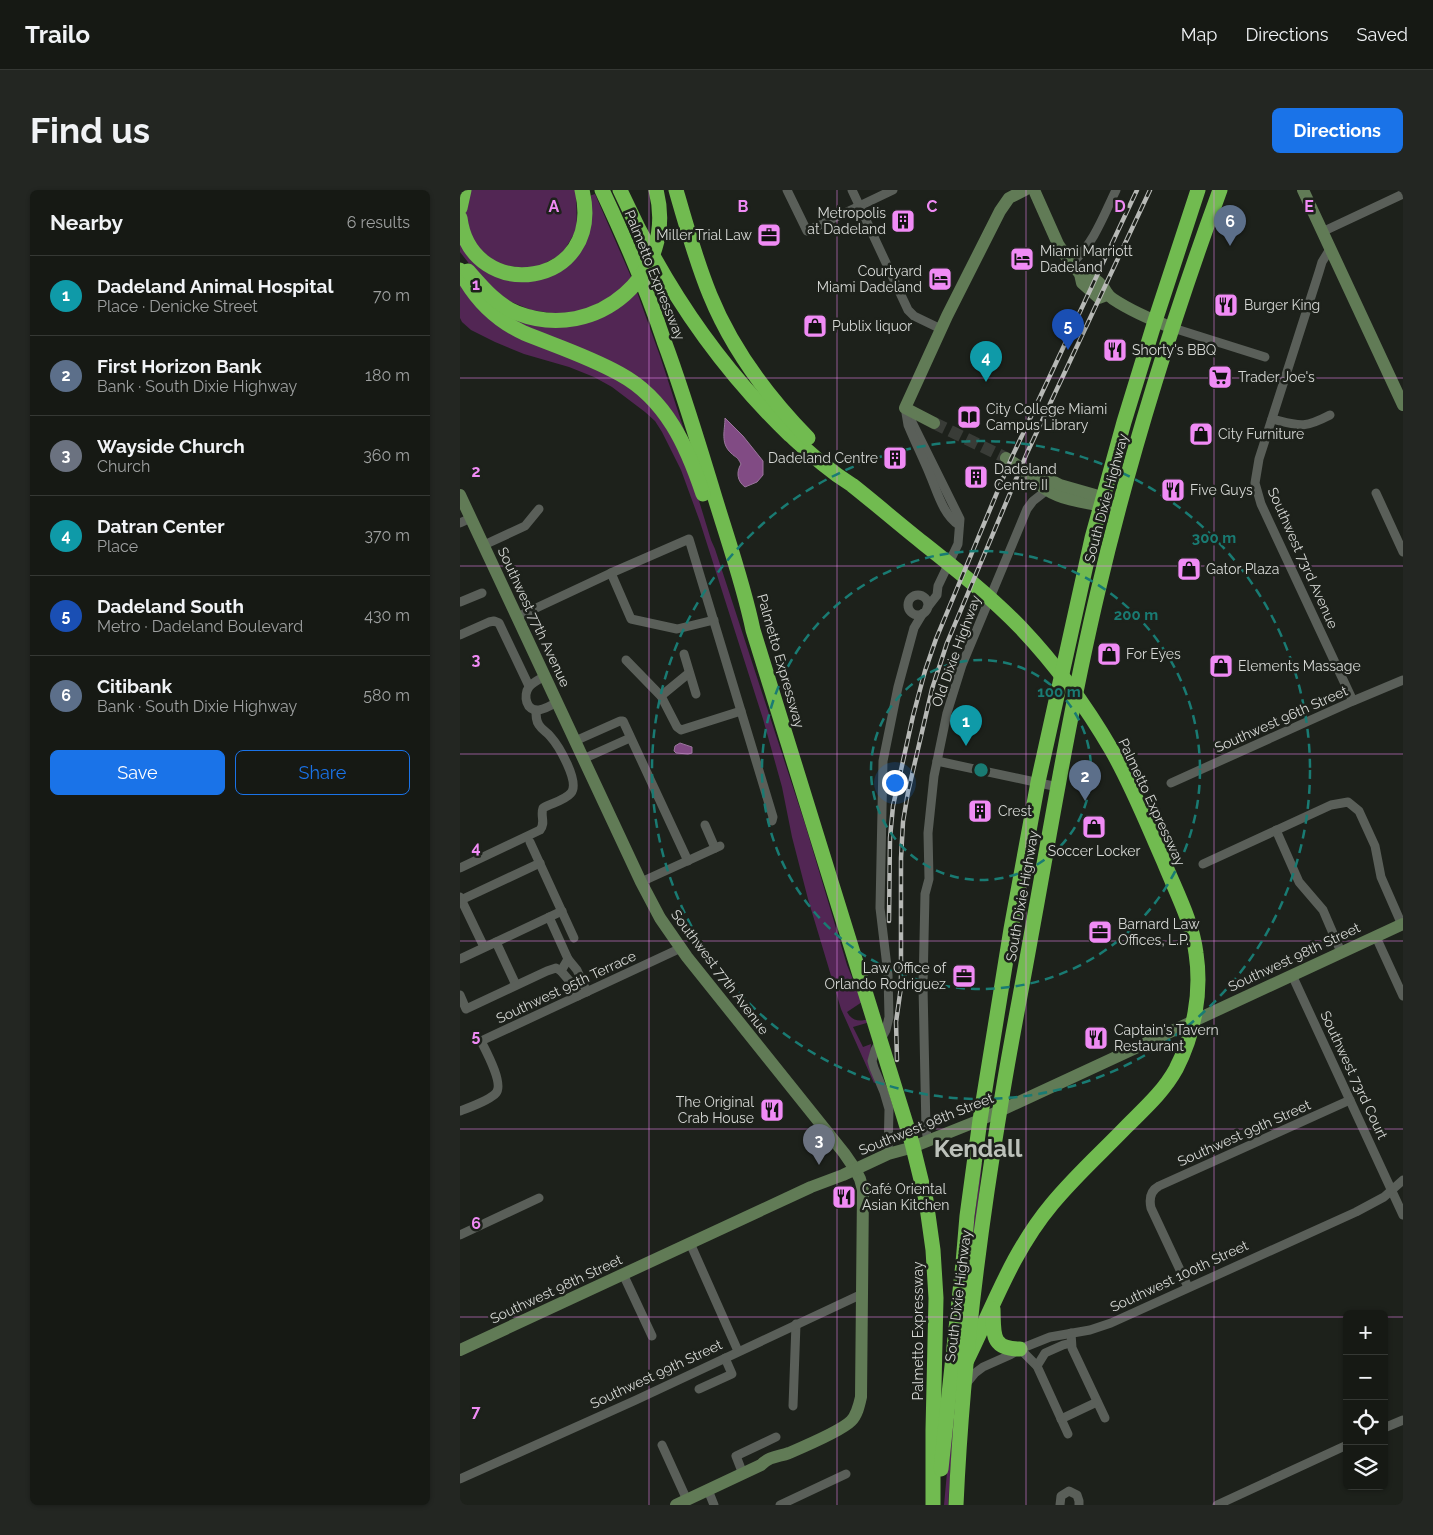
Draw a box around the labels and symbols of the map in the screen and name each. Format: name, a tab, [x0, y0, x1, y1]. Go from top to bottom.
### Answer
text: A	[549, 197, 560, 216]
text: B	[738, 197, 749, 216]
text: C	[927, 197, 938, 216]
text: D	[1114, 197, 1126, 216]
text: E	[1304, 197, 1314, 216]
place label: Metropolis at Dadeland	[807, 205, 886, 237]
pin: 6	[1214, 205, 1246, 246]
street label: Palmetto Expressway	[622, 208, 689, 343]
building icon: Metropolis at Dadeland	[890, 208, 916, 234]
office icon: Miller Trial Law	[756, 222, 782, 248]
place label: Miller Trial Law	[656, 227, 753, 243]
place label: Miami Marriott Dadeland	[1040, 243, 1133, 275]
hotel icon: Miami Marriott Dadeland	[1009, 246, 1035, 272]
place label: Courtyard Miami Dadeland	[817, 263, 922, 295]
hotel icon: Courtyard Miami Dadeland	[927, 266, 953, 292]
text: 1	[472, 275, 480, 294]
restaurant icon: Burger King	[1213, 292, 1239, 318]
place label: Burger King	[1244, 297, 1320, 313]
pin: 5	[1052, 309, 1084, 350]
shop icon: Publix liquor	[802, 313, 828, 339]
place label: Publix liquor	[832, 318, 912, 334]
restaurant icon: Shorty's BBQ	[1102, 337, 1128, 363]
pin: 4	[970, 341, 1002, 382]
place label: Shorty's BBQ	[1132, 342, 1216, 358]
supermarket icon: Trader Joe's	[1207, 364, 1233, 390]
place label: Trader Joe's	[1238, 369, 1315, 385]
place label: City College Miami Campus Library	[986, 401, 1107, 433]
library icon: City College Miami Campus Library	[956, 404, 982, 430]
shop icon: City Furniture	[1188, 421, 1214, 447]
place label: City Furniture	[1218, 426, 1304, 442]
street label: South Dixie Highway	[1081, 431, 1131, 564]
building icon: Dadeland Centre	[882, 445, 908, 471]
place label: Dadeland Centre	[768, 450, 878, 466]
place label: Dadeland Centre II	[994, 461, 1057, 493]
text: 2	[471, 462, 481, 481]
building icon: Dadeland Centre II	[963, 464, 989, 490]
restaurant icon: Five Guys	[1160, 477, 1186, 503]
place label: Five Guys	[1190, 482, 1253, 498]
street label: Southwest 73rd Avenue	[1265, 485, 1341, 631]
text: 300 m	[1192, 529, 1236, 547]
street label: Southwest 77th Avenue	[495, 545, 573, 689]
shop icon: Gator Plaza	[1176, 556, 1202, 582]
place label: Gator Plaza	[1206, 561, 1279, 577]
street label: Palmetto Expressway	[754, 592, 808, 730]
street label: Old Dixie Highway	[928, 593, 984, 709]
text: 200 m	[1114, 606, 1158, 624]
shop icon: For Eyes	[1096, 641, 1122, 667]
place label: For Eyes	[1126, 646, 1181, 662]
text: 3	[472, 650, 481, 669]
shop icon: Elements Massage	[1208, 653, 1234, 679]
place label: Elements Massage	[1238, 658, 1361, 674]
street label: Southwest 96th Street	[1212, 682, 1350, 756]
text: 100 m	[1037, 683, 1081, 701]
pin: 1	[950, 705, 982, 746]
street label: Palmetto Expressway	[1115, 736, 1189, 869]
pin: 2	[1069, 760, 1101, 801]
centre of rings	[972, 761, 990, 779]
your location	[882, 770, 908, 796]
building icon: Crest	[967, 798, 993, 824]
place label: Crest	[998, 803, 1032, 819]
shop icon: Soccer Locker	[1081, 814, 1107, 840]
street label: South Dixie Highway	[1003, 829, 1041, 963]
text: 4	[471, 838, 481, 857]
place label: Soccer Locker	[1048, 843, 1140, 859]
street label: Southwest 77th Avenue	[668, 906, 772, 1038]
place label: Barnard Law Offices, L.P.	[1118, 916, 1200, 948]
office icon: Barnard Law Offices, L.P.	[1087, 919, 1113, 945]
street label: Southwest 98th Street	[1225, 919, 1363, 995]
street label: Southwest 95th Terrace	[494, 948, 638, 1026]
place label: Law Office of Orlando Rodriguez	[825, 960, 947, 992]
office icon: Law Office of Orlando Rodriguez	[951, 963, 977, 989]
street label: Southwest 73rd Court	[1317, 1008, 1391, 1142]
place label: Captain's Tavern Restaurant	[1114, 1022, 1219, 1054]
restaurant icon: Captain's Tavern Restaurant	[1083, 1025, 1109, 1051]
text: 5	[472, 1026, 481, 1045]
street label: Southwest 98th Street	[856, 1090, 996, 1158]
place label: The Original Crab House	[676, 1094, 754, 1126]
street label: Southwest 99th Street	[1175, 1096, 1313, 1170]
restaurant icon: The Original Crab House	[759, 1097, 785, 1123]
pin: 3	[803, 1124, 835, 1165]
district label: Kendall	[934, 1134, 1023, 1163]
place label: Café Oriental Asian Kitchen	[862, 1181, 949, 1213]
restaurant icon: Café Oriental Asian Kitchen	[831, 1184, 857, 1210]
text: 6	[471, 1214, 481, 1233]
street label: South Dixie Highway	[942, 1229, 974, 1363]
street label: Southwest 100th Street	[1107, 1237, 1251, 1315]
street label: Southwest 98th Street	[487, 1251, 625, 1327]
street label: Palmetto Expressway	[910, 1261, 926, 1400]
street label: Southwest 99th Street	[587, 1336, 725, 1412]
text: 7	[472, 1402, 481, 1421]

